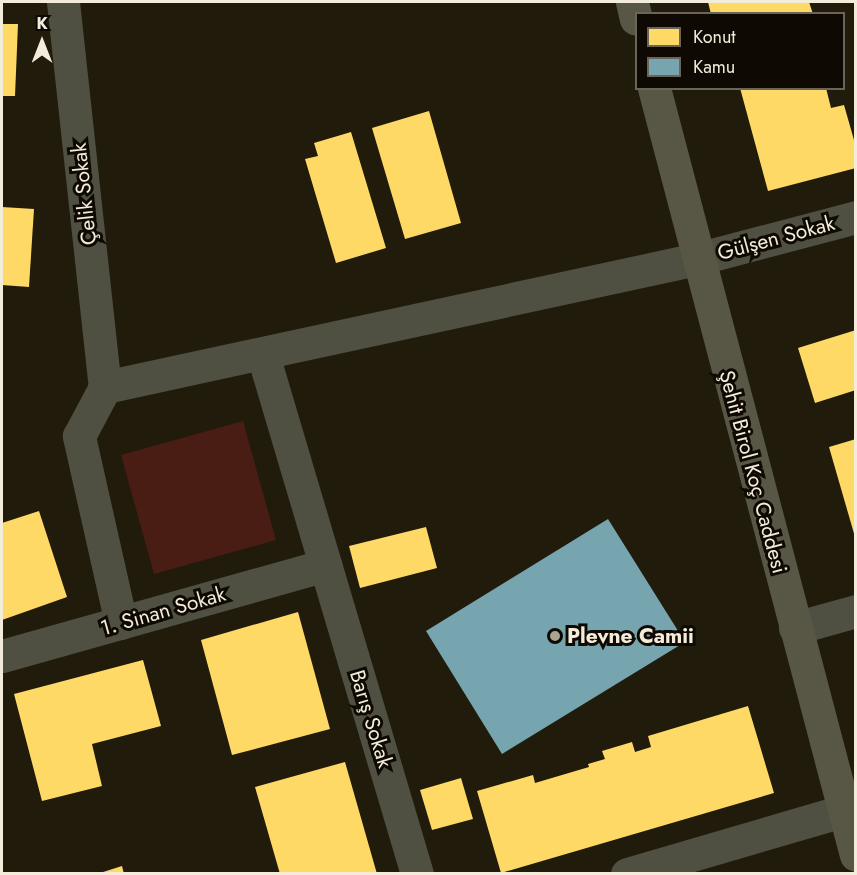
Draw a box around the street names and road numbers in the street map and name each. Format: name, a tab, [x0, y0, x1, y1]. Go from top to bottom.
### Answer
street label: Çelik Sokak	[66, 142, 102, 246]
street label: Gülşen Sokak	[715, 210, 837, 266]
street label: Şehit Birol Koç Caddesi	[714, 368, 792, 576]
street label: 1. Sinan Sokak	[98, 581, 228, 641]
street label: Barış Sokak	[344, 667, 398, 771]

